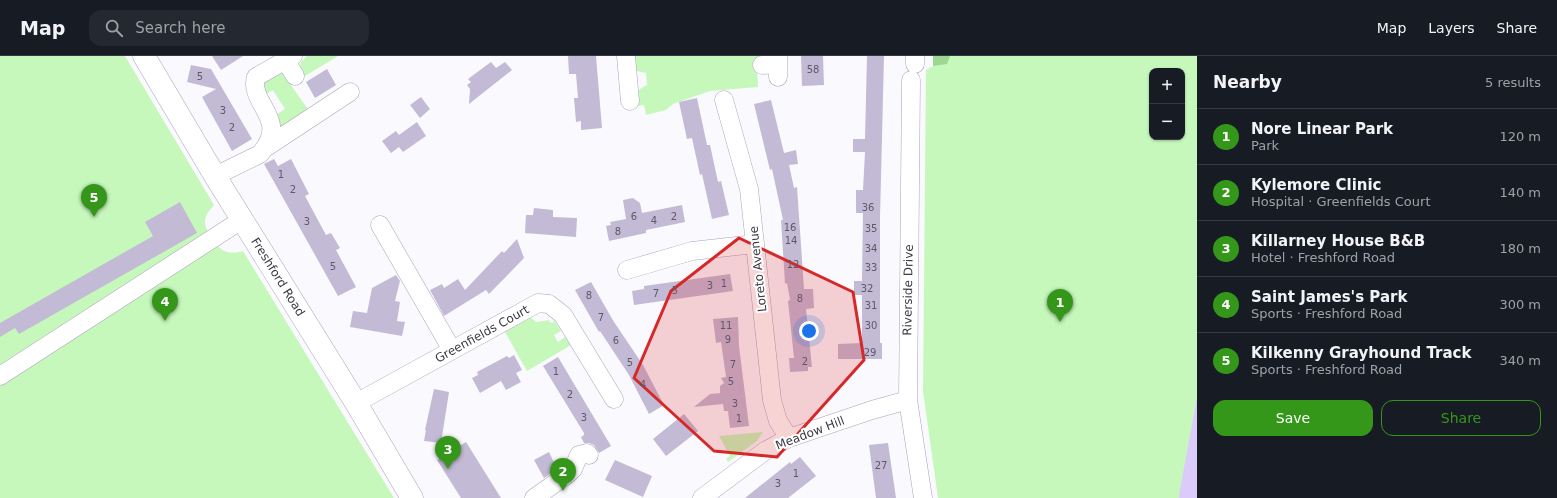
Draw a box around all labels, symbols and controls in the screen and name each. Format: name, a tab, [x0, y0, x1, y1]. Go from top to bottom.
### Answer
search box	[89, 10, 369, 46]
text: Map	[20, 17, 65, 39]
icon: search	[103, 17, 125, 39]
text: Search here	[135, 19, 225, 37]
text: Map	[1377, 20, 1406, 36]
text: Layers	[1428, 20, 1475, 36]
text: Share	[1497, 20, 1537, 36]
house number: 58	[807, 64, 819, 75]
map controls	[1149, 68, 1185, 140]
button: +	[1149, 68, 1185, 104]
house number: 5	[197, 71, 203, 82]
text: Nearby	[1213, 72, 1282, 92]
text: 5 results	[1485, 75, 1541, 90]
button: −	[1149, 104, 1185, 140]
house number: 3	[220, 105, 226, 116]
text: Nore Linear Park	[1251, 120, 1393, 138]
house number: 2	[229, 122, 235, 133]
text: 1	[1221, 129, 1231, 144]
text: 120 m	[1499, 129, 1541, 144]
text: Park	[1251, 138, 1279, 153]
house number: 1	[278, 169, 284, 180]
text: Kylemore Clinic	[1251, 176, 1382, 194]
pin: 5	[81, 184, 107, 217]
house number: 2	[290, 184, 296, 195]
text: 2	[1221, 185, 1231, 200]
text: 140 m	[1499, 185, 1541, 200]
text: Hospital · Greenfields Court	[1251, 194, 1430, 209]
house number: 36	[862, 202, 874, 213]
house number: 6	[631, 211, 637, 222]
house number: 2	[671, 211, 677, 222]
house number: 4	[651, 215, 657, 226]
house number: 3	[304, 216, 310, 227]
house number: 16	[784, 222, 796, 233]
house number: 35	[865, 223, 877, 234]
street label: Loreto Avenue	[747, 225, 769, 313]
house number: 8	[615, 226, 621, 237]
text: Killarney House B&B	[1251, 232, 1425, 250]
street label: Freshford Road	[248, 235, 308, 319]
house number: 14	[785, 235, 797, 246]
text: 3	[1221, 241, 1231, 256]
text: 180 m	[1499, 241, 1541, 256]
house number: 34	[865, 243, 877, 254]
street label: Riverside Drive	[900, 244, 916, 336]
text: Hotel · Freshford Road	[1251, 250, 1395, 265]
house number: 12	[787, 259, 799, 270]
house number: 5	[330, 261, 336, 272]
house number: 33	[865, 262, 877, 273]
house number: 1	[721, 278, 727, 289]
house number: 3	[707, 280, 713, 291]
house number: 32	[861, 283, 873, 294]
house number: 5	[672, 285, 678, 296]
pin: 4	[152, 288, 178, 321]
house number: 7	[653, 288, 659, 299]
text: Saint James's Park	[1251, 288, 1407, 306]
pin: 1	[1047, 289, 1073, 322]
house number: 8	[586, 290, 592, 301]
house number: 8	[797, 293, 803, 304]
text: 4	[1221, 297, 1231, 312]
text: 300 m	[1499, 297, 1541, 312]
house number: 31	[865, 300, 877, 311]
street label: Greenfields Court	[433, 302, 532, 366]
text: Sports · Freshford Road	[1251, 306, 1402, 321]
house number: 7	[598, 312, 604, 323]
house number: 11	[720, 320, 732, 331]
house number: 30	[865, 320, 877, 331]
your location	[799, 321, 819, 341]
house number: 9	[725, 334, 731, 345]
house number: 6	[613, 335, 619, 346]
text: Kilkenny Grayhound Track	[1251, 344, 1471, 362]
house number: 29	[864, 347, 876, 358]
text: 5	[1221, 353, 1231, 368]
text: 340 m	[1499, 353, 1541, 368]
house number: 2	[802, 356, 808, 367]
house number: 5	[627, 357, 633, 368]
house number: 7	[730, 359, 736, 370]
text: Sports · Freshford Road	[1251, 362, 1402, 377]
house number: 1	[553, 366, 559, 377]
house number: 5	[728, 376, 734, 387]
house number: 4	[640, 379, 646, 390]
house number: 2	[567, 389, 573, 400]
house number: 3	[732, 398, 738, 409]
button: Save	[1213, 400, 1373, 436]
button: Share	[1381, 400, 1541, 436]
house number: 3	[581, 412, 587, 423]
house number: 1	[736, 413, 742, 424]
street label: Meadow Hill	[774, 413, 846, 453]
pin: 3	[435, 436, 461, 469]
pin: 2	[550, 458, 576, 491]
house number: 27	[875, 460, 887, 471]
house number: 1	[793, 468, 799, 479]
house number: 3	[775, 478, 781, 489]

